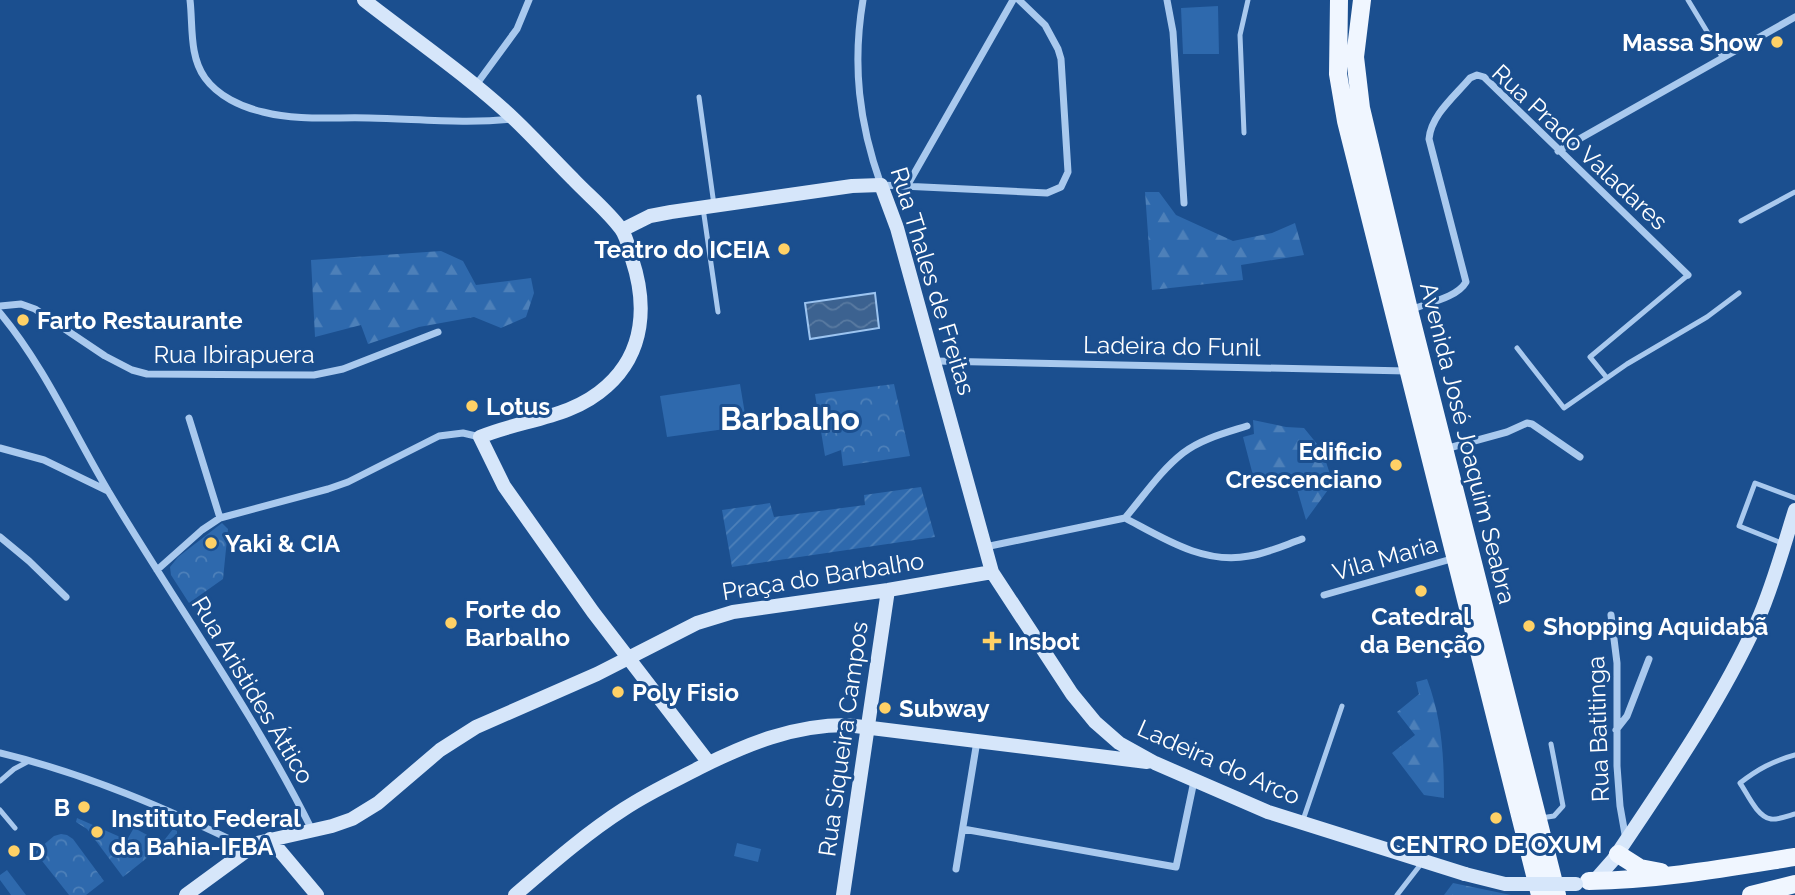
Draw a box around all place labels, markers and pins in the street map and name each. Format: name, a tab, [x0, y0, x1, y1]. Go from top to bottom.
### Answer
place label: Massa Show	[1622, 28, 1764, 57]
marker: Massa Show	[1769, 34, 1785, 50]
place label: Teatro do ICEIA	[594, 235, 771, 264]
marker: Teatro do ICEIA	[776, 241, 792, 257]
place label: Farto Restaurante	[37, 306, 243, 335]
marker: Farto Restaurante	[15, 312, 31, 328]
place label: Lotus	[486, 392, 550, 421]
marker: Lotus	[464, 398, 480, 414]
place label: Edificio Crescenciano	[1225, 437, 1382, 494]
marker: Edificio Crescenciano	[1388, 457, 1404, 473]
place label: Yaki & CIA	[225, 529, 341, 558]
marker: Yaki & CIA	[203, 535, 219, 551]
marker: Catedral da Benção	[1413, 583, 1429, 599]
place label: Forte do Barbalho	[465, 595, 570, 652]
place label: Catedral da Benção	[1360, 602, 1482, 659]
place label: Shopping Aquidabã	[1543, 612, 1768, 641]
marker: Forte do Barbalho	[443, 615, 459, 631]
marker: Shopping Aquidabã	[1521, 618, 1537, 634]
place label: Insbot	[1008, 627, 1080, 656]
marker: Insbot	[982, 631, 1002, 651]
place label: Poly Fisio	[632, 678, 739, 707]
marker: Poly Fisio	[610, 684, 626, 700]
place label: Subway	[899, 694, 990, 723]
marker: Subway	[877, 700, 893, 716]
place label: B	[54, 793, 70, 822]
marker: B	[76, 799, 92, 815]
place label: Instituto Federal da Bahia-IFBA	[111, 804, 301, 861]
marker: CENTRO DE OXUM	[1488, 810, 1504, 826]
marker: Instituto Federal da Bahia-IFBA	[89, 824, 105, 840]
place label: CENTRO DE OXUM	[1390, 830, 1602, 859]
place label: D	[28, 837, 45, 866]
marker: D	[6, 843, 22, 859]

